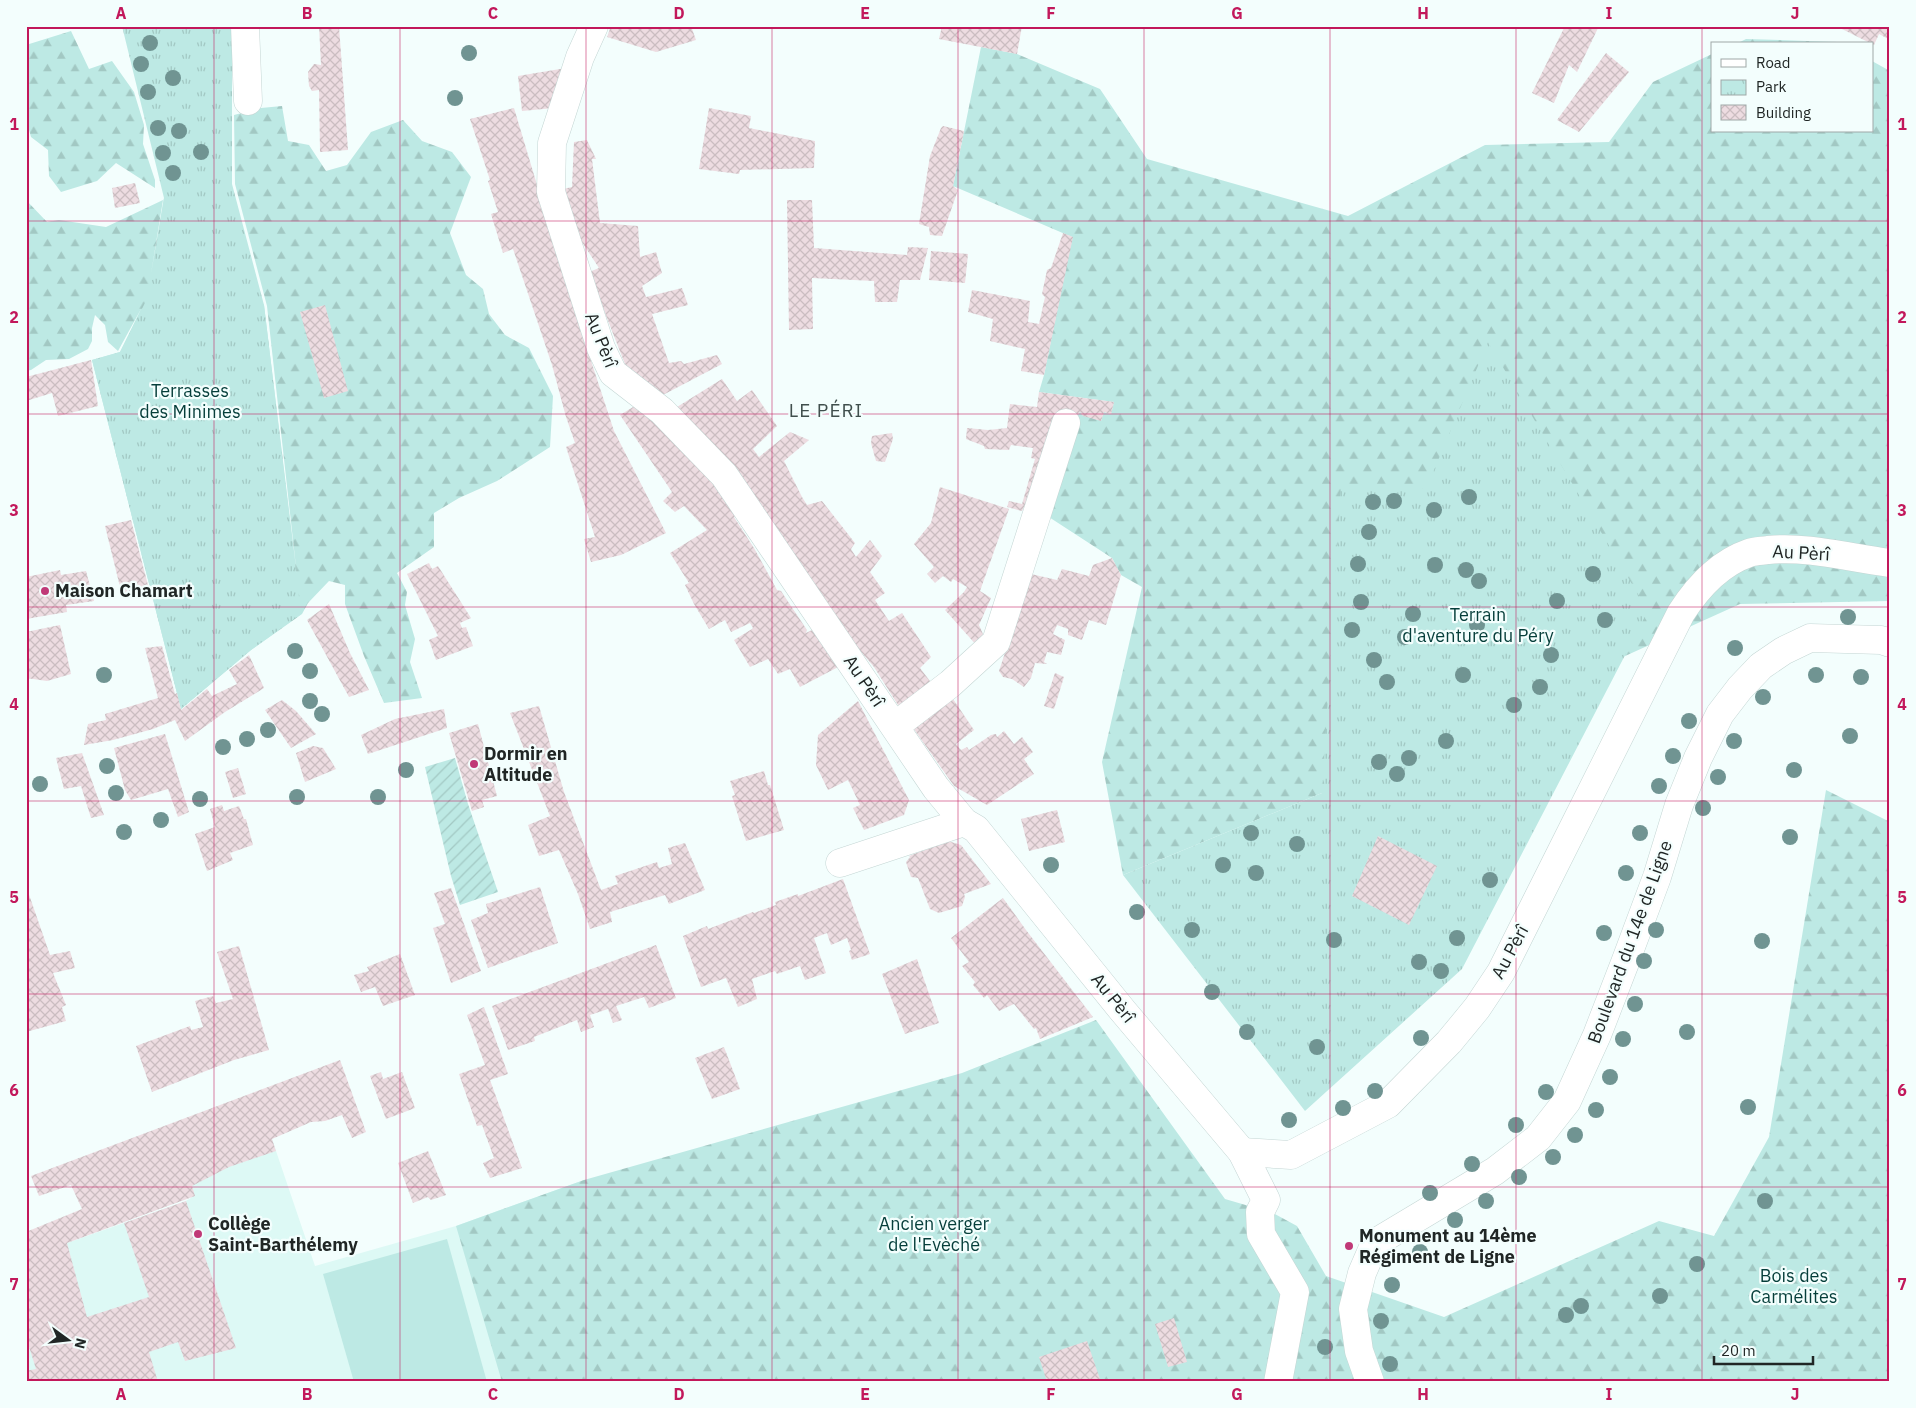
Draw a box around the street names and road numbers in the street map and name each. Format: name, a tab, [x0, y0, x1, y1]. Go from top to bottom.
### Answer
street label: Au Pèrî	[580, 309, 623, 372]
street label: Au Pèrî	[1772, 540, 1832, 566]
street label: Au Pèrî	[839, 650, 891, 712]
street label: Boulevard du 14e de Ligne	[1582, 837, 1677, 1047]
street label: Au Pèrî	[1486, 920, 1534, 983]
street label: Au Pèrî	[1086, 968, 1141, 1028]

